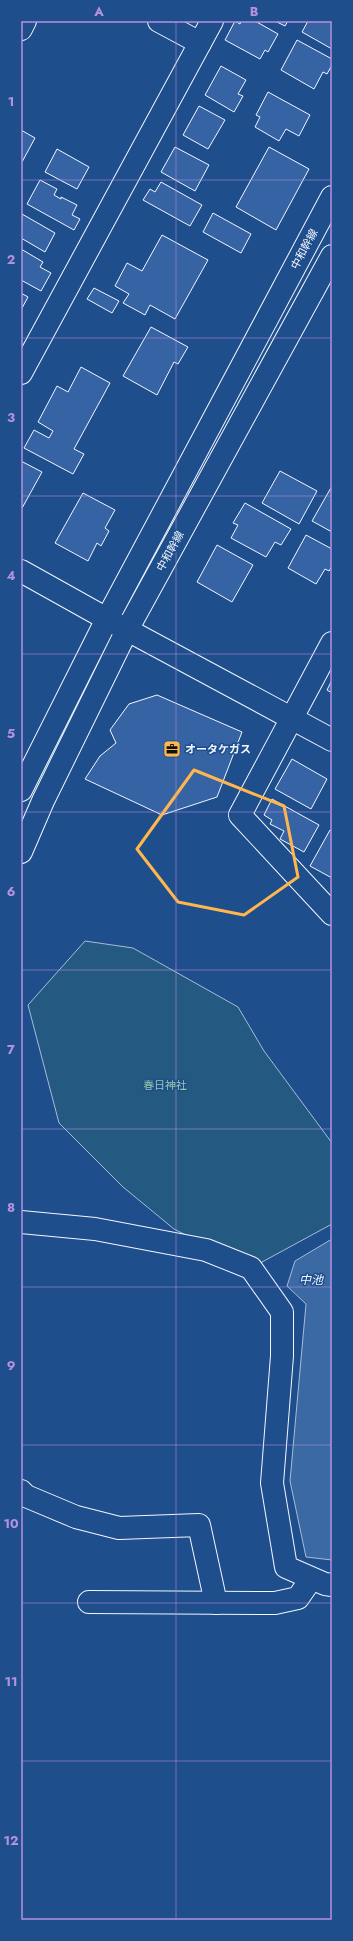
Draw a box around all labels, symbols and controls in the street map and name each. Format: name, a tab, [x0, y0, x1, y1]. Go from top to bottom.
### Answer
text: A	[93, 2, 104, 21]
text: B	[250, 2, 259, 21]
text: 1	[8, 92, 14, 111]
street label: 中和幹線	[287, 226, 321, 272]
text: 2	[7, 250, 15, 269]
text: 3	[7, 408, 15, 427]
street label: 中和幹線	[152, 528, 188, 574]
text: 4	[6, 566, 16, 585]
text: 5	[7, 724, 15, 743]
office icon: オータケガス	[162, 739, 182, 759]
place label: オータケガス	[185, 741, 251, 757]
text: 6	[7, 882, 16, 901]
text: 7	[7, 1040, 15, 1059]
park label: 春日神社	[143, 1077, 187, 1093]
text: 8	[7, 1198, 15, 1217]
water label: 中池	[299, 1271, 324, 1289]
text: 9	[7, 1356, 16, 1375]
text: 10	[3, 1514, 19, 1533]
text: 11	[4, 1672, 18, 1691]
text: 12	[3, 1831, 19, 1850]

